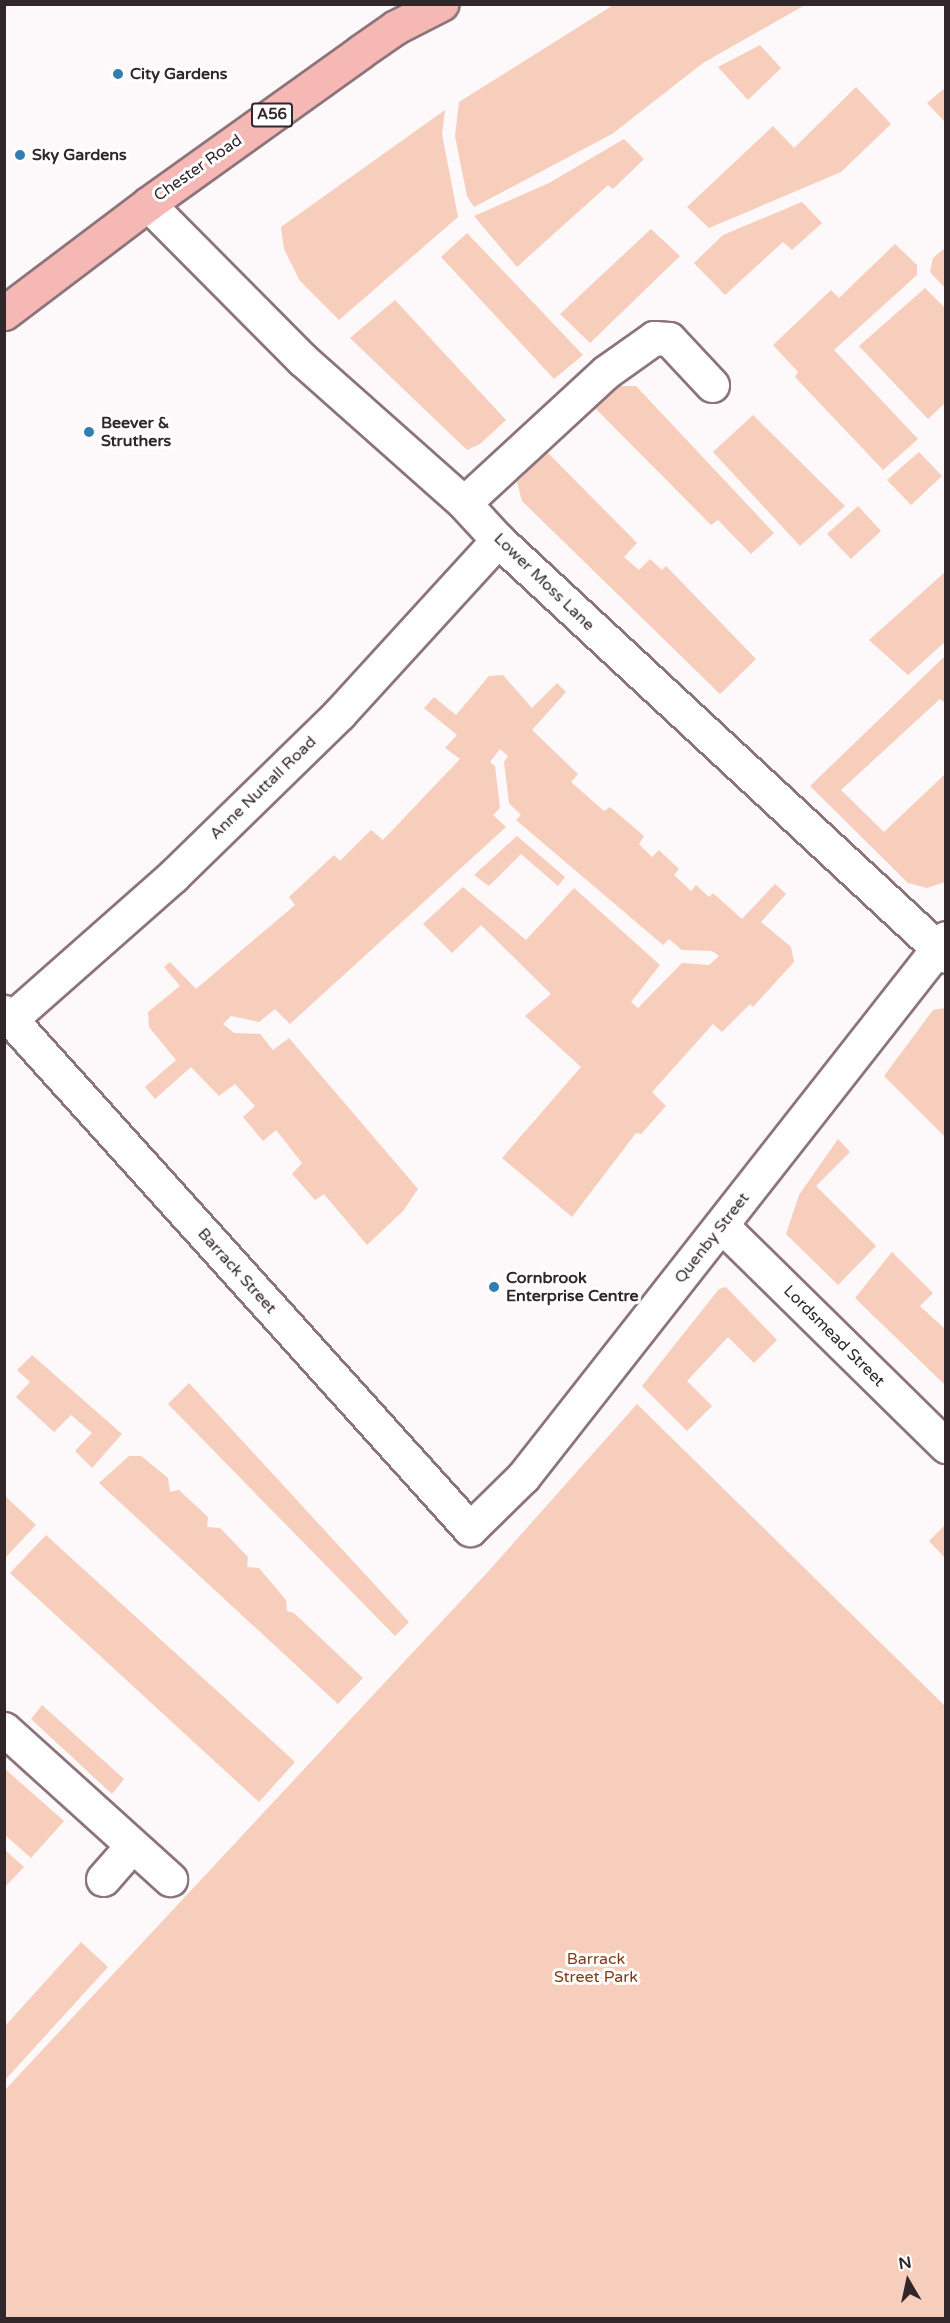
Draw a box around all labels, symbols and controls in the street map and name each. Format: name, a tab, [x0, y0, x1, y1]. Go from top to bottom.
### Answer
place label: City Gardens	[130, 64, 227, 84]
marker: City Gardens	[111, 67, 125, 81]
road number: A56	[250, 103, 294, 127]
street label: Chester Road	[150, 131, 246, 205]
place label: Sky Gardens	[32, 145, 127, 165]
marker: Sky Gardens	[13, 148, 27, 162]
place label: Beever & Struthers	[101, 413, 171, 451]
marker: Beever & Struthers	[82, 425, 96, 439]
street label: Lower Moss Lane	[490, 529, 598, 635]
street label: Anne Nuttall Road	[206, 732, 320, 844]
street label: Quenby Street	[671, 1189, 753, 1287]
street label: Barrack Street	[194, 1224, 280, 1318]
place label: Cornbrook Enterprise Centre	[506, 1268, 638, 1306]
marker: Cornbrook Enterprise Centre	[487, 1280, 501, 1294]
street label: Lordsmead Street	[779, 1281, 889, 1391]
park label: Barrack Street Park	[554, 1949, 638, 1987]
north arrow	[878, 2251, 938, 2311]
text: N	[897, 2252, 913, 2274]

